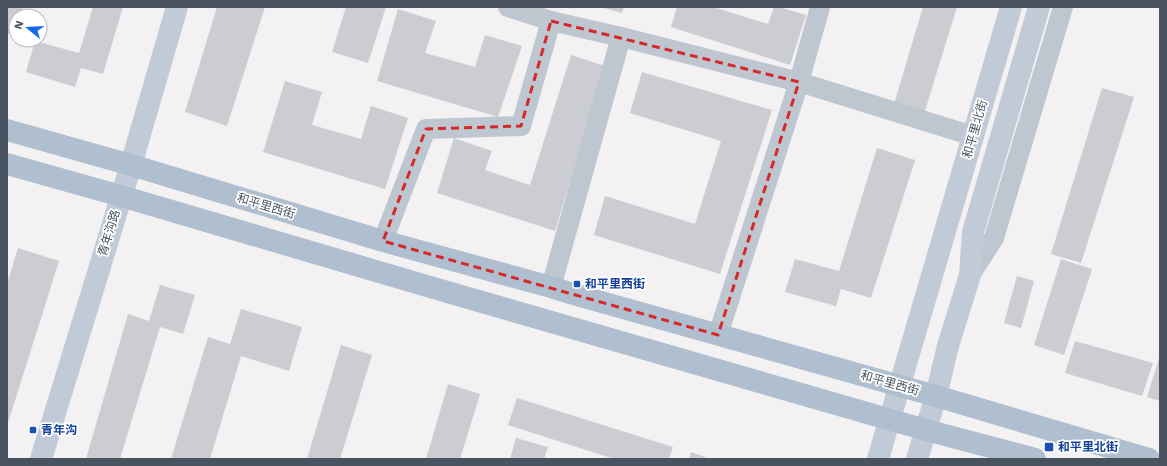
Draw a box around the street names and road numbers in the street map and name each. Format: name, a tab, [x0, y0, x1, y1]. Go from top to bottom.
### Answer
street label: 和平里北街	[960, 98, 990, 160]
street label: 和平里西街	[235, 191, 297, 221]
street label: 青年沟路	[95, 208, 123, 258]
street label: 和平里西街	[859, 368, 921, 398]

